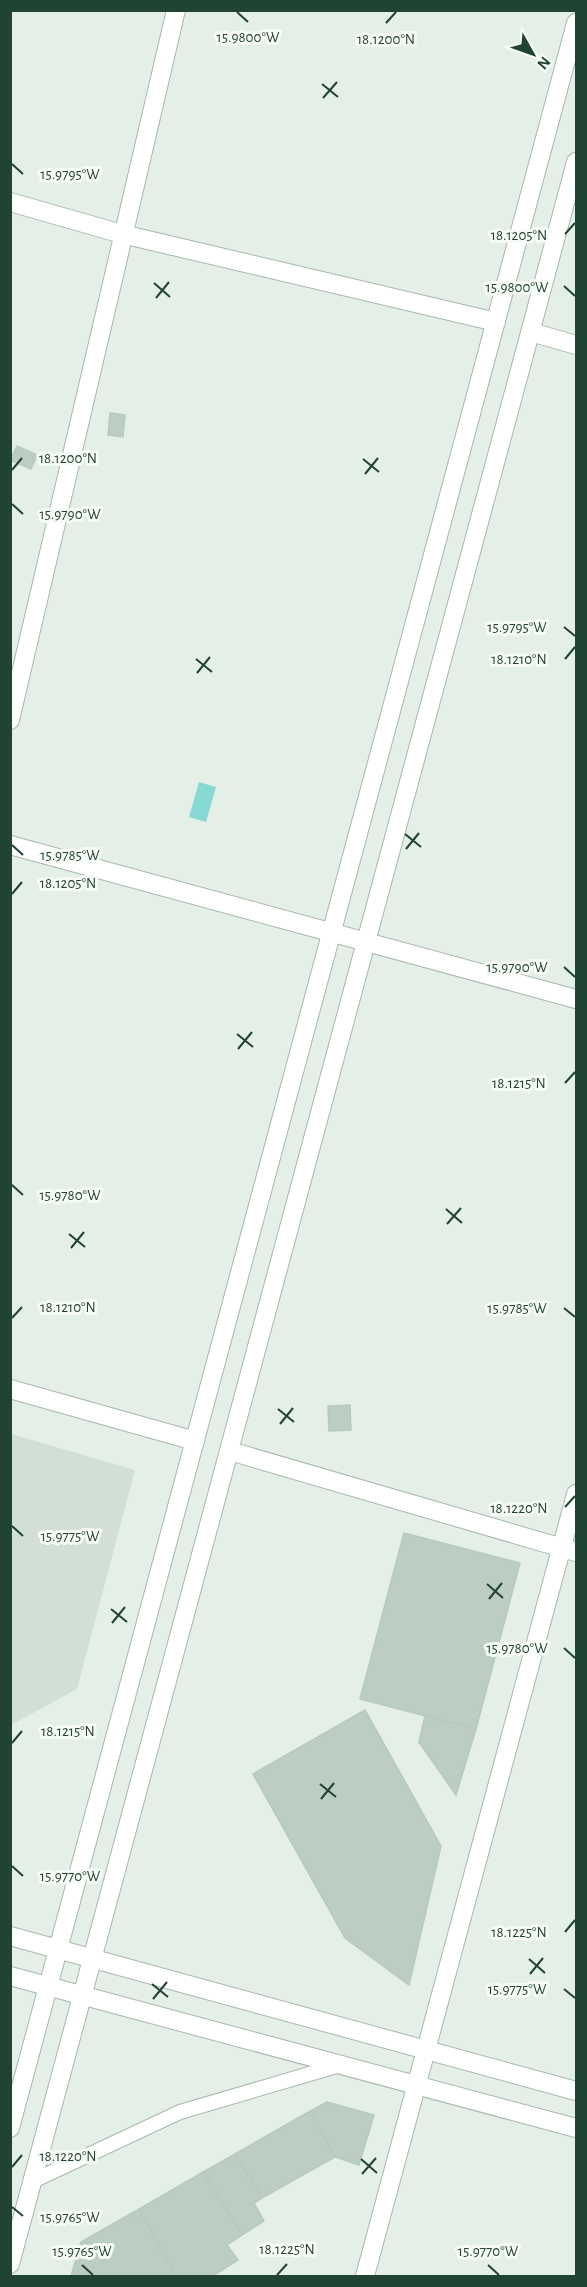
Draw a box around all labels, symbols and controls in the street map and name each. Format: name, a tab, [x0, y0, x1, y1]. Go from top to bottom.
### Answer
north arrow	[503, 24, 563, 84]
text: 15.9800°W	[217, 30, 280, 45]
text: 18.1200°N	[357, 32, 415, 47]
text: N	[534, 54, 553, 72]
text: 15.9795°W	[40, 167, 100, 182]
text: 18.1205°N	[491, 228, 547, 243]
text: 15.9800°W	[486, 280, 549, 295]
text: 18.1200°N	[39, 451, 97, 466]
text: 15.9790°W	[39, 507, 101, 522]
text: 15.9795°W	[487, 620, 547, 635]
text: 18.1210°N	[491, 652, 547, 667]
text: 15.9785°W	[40, 848, 100, 863]
text: 18.1205°N	[40, 876, 96, 891]
text: 15.9790°W	[486, 960, 548, 975]
text: 18.1215°N	[492, 1076, 546, 1091]
text: 15.9780°W	[39, 1188, 101, 1203]
text: 18.1210°N	[40, 1300, 96, 1315]
text: 15.9785°W	[487, 1301, 547, 1316]
text: 18.1220°N	[490, 1501, 548, 1516]
text: 15.9775°W	[41, 1529, 100, 1544]
text: 15.9780°W	[486, 1641, 548, 1656]
text: 18.1215°N	[41, 1724, 95, 1739]
text: 15.9770°W	[40, 1869, 101, 1884]
text: 18.1225°N	[491, 1925, 547, 1940]
text: 15.9775°W	[488, 1982, 547, 1997]
text: 18.1220°N	[39, 2149, 97, 2164]
text: 15.9765°W	[40, 2210, 100, 2225]
text: 18.1225°N	[259, 2242, 315, 2257]
text: 15.9765°W	[52, 2244, 112, 2259]
text: 15.9770°W	[458, 2244, 519, 2259]

